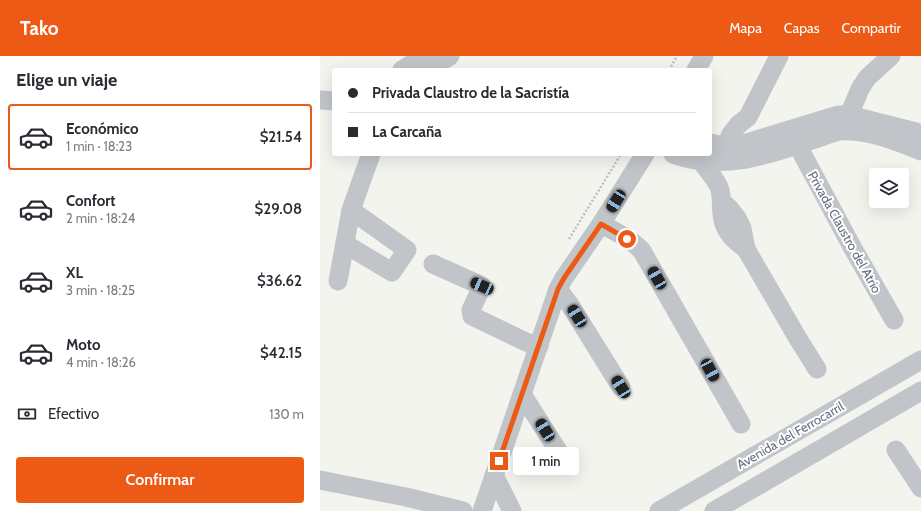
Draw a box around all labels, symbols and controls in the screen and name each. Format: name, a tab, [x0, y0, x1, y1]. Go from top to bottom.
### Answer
text: Tako	[20, 17, 59, 40]
text: Mapa	[729, 19, 762, 37]
text: Capas	[784, 19, 820, 37]
text: Compartir	[842, 19, 901, 37]
text: Elige un viaje	[16, 69, 117, 91]
text: Privada Claustro de la Sacristía	[372, 84, 569, 102]
icon: car	[18, 119, 54, 155]
text: Económico	[66, 120, 138, 138]
text: La Carcaña	[372, 123, 442, 141]
text: $21.54	[260, 128, 302, 146]
text: 1 min · 18:23	[66, 138, 132, 154]
street label: Privada Claustro del Atrio	[805, 168, 885, 296]
map controls	[869, 168, 909, 208]
button: layers	[869, 168, 909, 208]
car	[605, 188, 627, 214]
icon: car	[18, 191, 54, 227]
text: Confort	[66, 192, 115, 210]
text: $29.08	[255, 200, 302, 218]
text: 2 min · 18:24	[66, 210, 135, 226]
route start	[618, 230, 636, 248]
icon: car	[18, 263, 54, 299]
text: XL	[66, 264, 83, 282]
car	[646, 265, 668, 291]
text: $36.62	[257, 272, 302, 290]
car	[469, 276, 495, 296]
text: 3 min · 18:25	[66, 282, 135, 298]
car	[566, 303, 588, 329]
icon: car	[18, 335, 54, 371]
text: Moto	[66, 336, 100, 354]
text: $42.15	[260, 344, 302, 362]
text: 4 min · 18:26	[66, 354, 136, 370]
car	[699, 357, 721, 383]
car	[610, 374, 632, 400]
street label: Avenida del Ferrocarril	[734, 398, 846, 472]
icon: cash	[16, 403, 38, 425]
text: Efectivo	[48, 405, 99, 423]
text: 130 m	[269, 406, 304, 422]
car	[534, 417, 556, 443]
callout: 1 min	[513, 447, 579, 475]
route end	[490, 452, 508, 470]
text: 1 min	[531, 453, 561, 469]
button: Confirmar	[16, 457, 304, 503]

